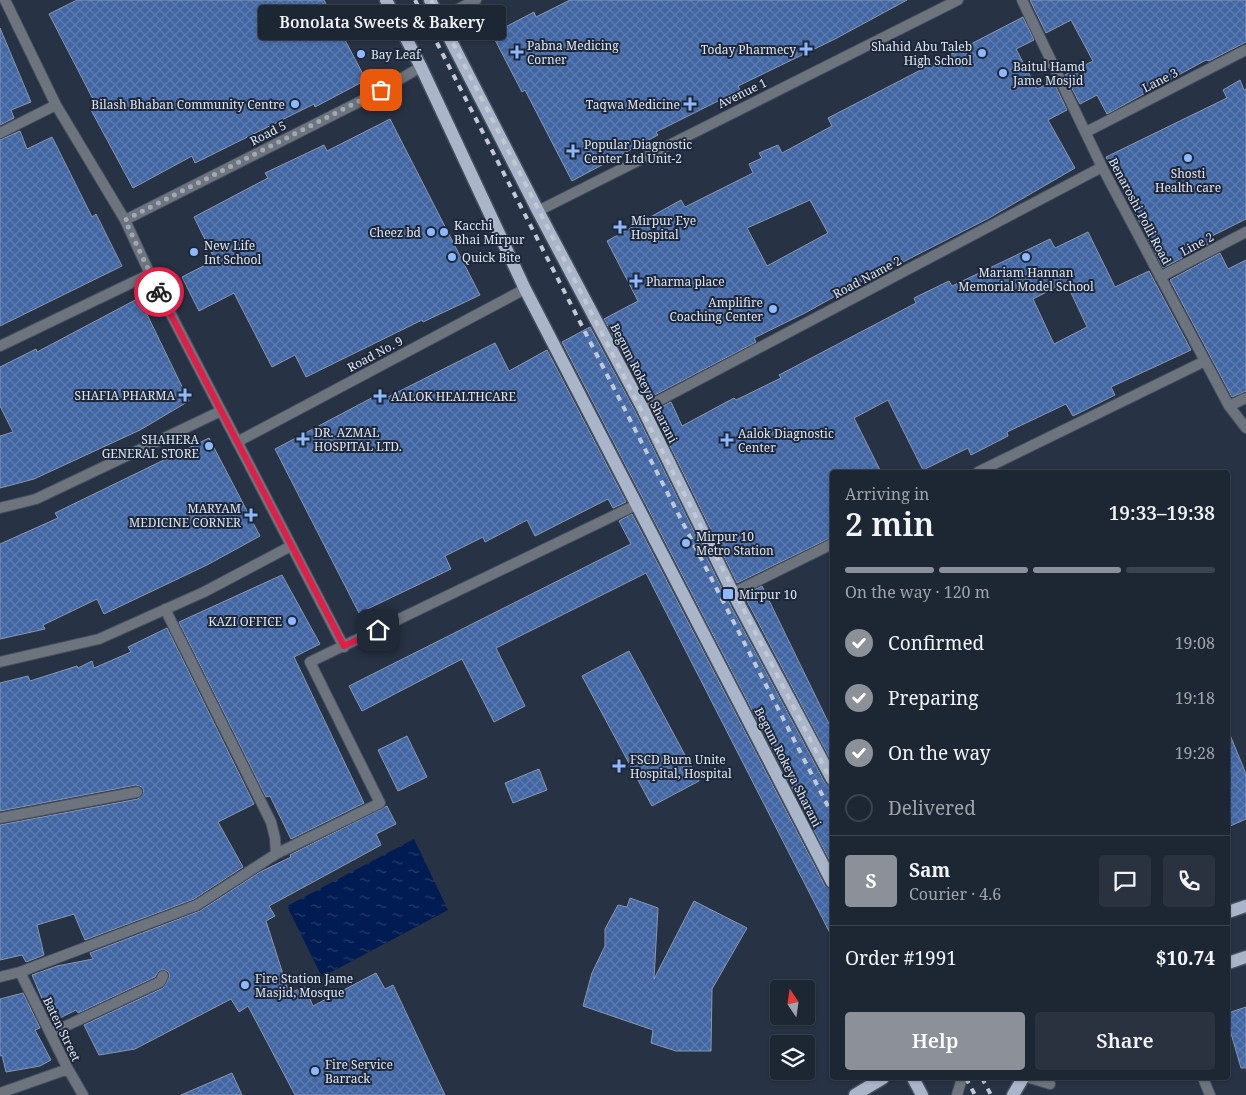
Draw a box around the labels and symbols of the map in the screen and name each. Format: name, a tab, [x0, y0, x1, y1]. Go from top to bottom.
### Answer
callout: Bonolata Sweets & Bakery	[257, 5, 505, 40]
place label: Pabna Medicing Corner	[527, 37, 619, 68]
place label: Shahid Abu Taleb High School	[871, 38, 972, 69]
place label: Today Pharmecy	[701, 41, 796, 58]
marker: Today Pharmecy	[800, 43, 812, 55]
place label: Bay Leaf	[371, 46, 422, 63]
marker: Pabna Medicing Corner	[511, 46, 523, 58]
marker: Shahid Abu Taleb High School	[976, 47, 988, 59]
marker: Bay Leaf	[355, 48, 367, 60]
place label: Baitul Hamd Jame Mosjid	[1012, 58, 1086, 89]
street label: Lane 3	[1139, 64, 1181, 96]
marker: Baitul Hamd Jame Mosjid	[997, 67, 1009, 79]
pin	[360, 69, 402, 111]
street label: Avenue 1	[715, 74, 769, 112]
place label: Bilash Bhaban Community Centre	[91, 96, 285, 113]
place label: Taqwa Medicine	[586, 96, 680, 113]
marker: Bilash Bhaban Community Centre	[289, 98, 301, 110]
marker: Taqwa Medicine	[684, 98, 696, 110]
street label: Road 5	[247, 117, 289, 149]
place label: Popular Diagnostic Center Ltd Unit-2	[584, 136, 692, 167]
marker: Popular Diagnostic Center Ltd Unit-2	[566, 144, 580, 158]
marker: Shosti Health care	[1182, 152, 1194, 164]
street label: Benaroshi Polli Road	[1105, 155, 1176, 268]
place label: Shosti Health care	[1155, 165, 1221, 196]
place label: Mirpur Eye Hospital	[631, 212, 696, 243]
place label: Kacchi Bhai Mirpur	[454, 217, 525, 248]
marker: Mirpur Eye Hospital	[613, 220, 627, 234]
place label: Cheez bd	[369, 224, 422, 241]
marker: Cheez bd	[425, 226, 437, 238]
marker: Kacchi Bhai Mirpur	[438, 226, 450, 238]
street label: Line 2	[1177, 228, 1217, 260]
place label: New Life Int School	[204, 237, 261, 268]
marker: New Life Int School	[188, 246, 200, 258]
place label: Quick Bite	[462, 249, 521, 266]
marker: Quick Bite	[446, 251, 458, 263]
marker: Mariam Hannan Memorial Model School	[1020, 251, 1032, 263]
street label: Road Name 2	[830, 252, 904, 302]
place label: Mariam Hannan Memorial Model School	[958, 264, 1094, 295]
courier	[134, 267, 184, 317]
place label: Pharma place	[646, 273, 725, 290]
marker: Pharma place	[630, 275, 642, 287]
place label: Amplifire Coaching Center	[669, 294, 763, 325]
marker: Amplifire Coaching Center	[767, 303, 779, 315]
street label: Begum Rokeya Sharani	[606, 320, 682, 446]
street label: Road No. 9	[344, 332, 406, 376]
place label: SHAFIA PHARMA	[75, 387, 176, 404]
place label: AALOK HEALTHCARE	[391, 388, 516, 405]
marker: SHAFIA PHARMA	[179, 389, 191, 401]
marker: AALOK HEALTHCARE	[373, 389, 387, 403]
place label: DR. AZMAL HOSPITAL LTD.	[314, 424, 402, 455]
place label: Aalok Diagnostic Center	[738, 425, 834, 456]
place label: SHAHERA GENERAL STORE	[102, 431, 200, 462]
marker: DR. AZMAL HOSPITAL LTD.	[296, 432, 310, 446]
marker: Aalok Diagnostic Center	[720, 433, 734, 447]
marker: SHAHERA GENERAL STORE	[203, 440, 215, 452]
place label: MARYAM MEDICINE CORNER	[129, 500, 241, 531]
marker: MARYAM MEDICINE CORNER	[245, 509, 257, 521]
place label: Mirpur 10 Metro Station	[696, 528, 774, 559]
marker: Mirpur 10 Metro Station	[680, 537, 692, 549]
place label: Mirpur 10	[739, 586, 797, 603]
marker: Mirpur 10	[721, 587, 735, 601]
pin	[357, 609, 399, 651]
place label: KAZI OFFICE	[208, 613, 282, 630]
marker: KAZI OFFICE	[286, 615, 298, 627]
street label: Begum Rokeya Sharani	[750, 704, 826, 830]
place label: FSCD Burn Unite Hospital, Hospital	[630, 751, 732, 782]
marker: FSCD Burn Unite Hospital, Hospital	[612, 759, 626, 773]
place label: Fire Station Jame Masjid, Mosque	[255, 970, 353, 1001]
marker: Fire Station Jame Masjid, Mosque	[239, 979, 251, 991]
north arrow	[770, 980, 815, 1025]
street label: Baten Street	[39, 994, 85, 1064]
place label: Fire Service Barrack	[325, 1056, 393, 1087]
marker: Fire Service Barrack	[309, 1065, 321, 1077]

